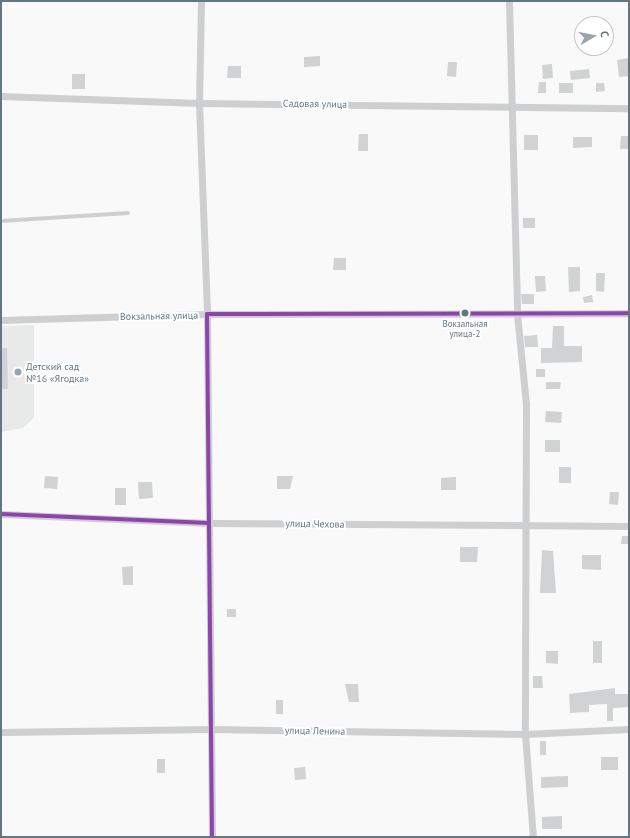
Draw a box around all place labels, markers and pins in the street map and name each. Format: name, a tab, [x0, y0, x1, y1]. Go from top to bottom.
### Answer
marker: Вокзальная улица-2	[460, 308, 470, 318]
place label: Вокзальная улица-2	[442, 319, 488, 340]
place label: Детский сад №16 «Ягодка»	[26, 360, 89, 384]
marker: Детский сад №16 «Ягодка»	[13, 367, 23, 377]

